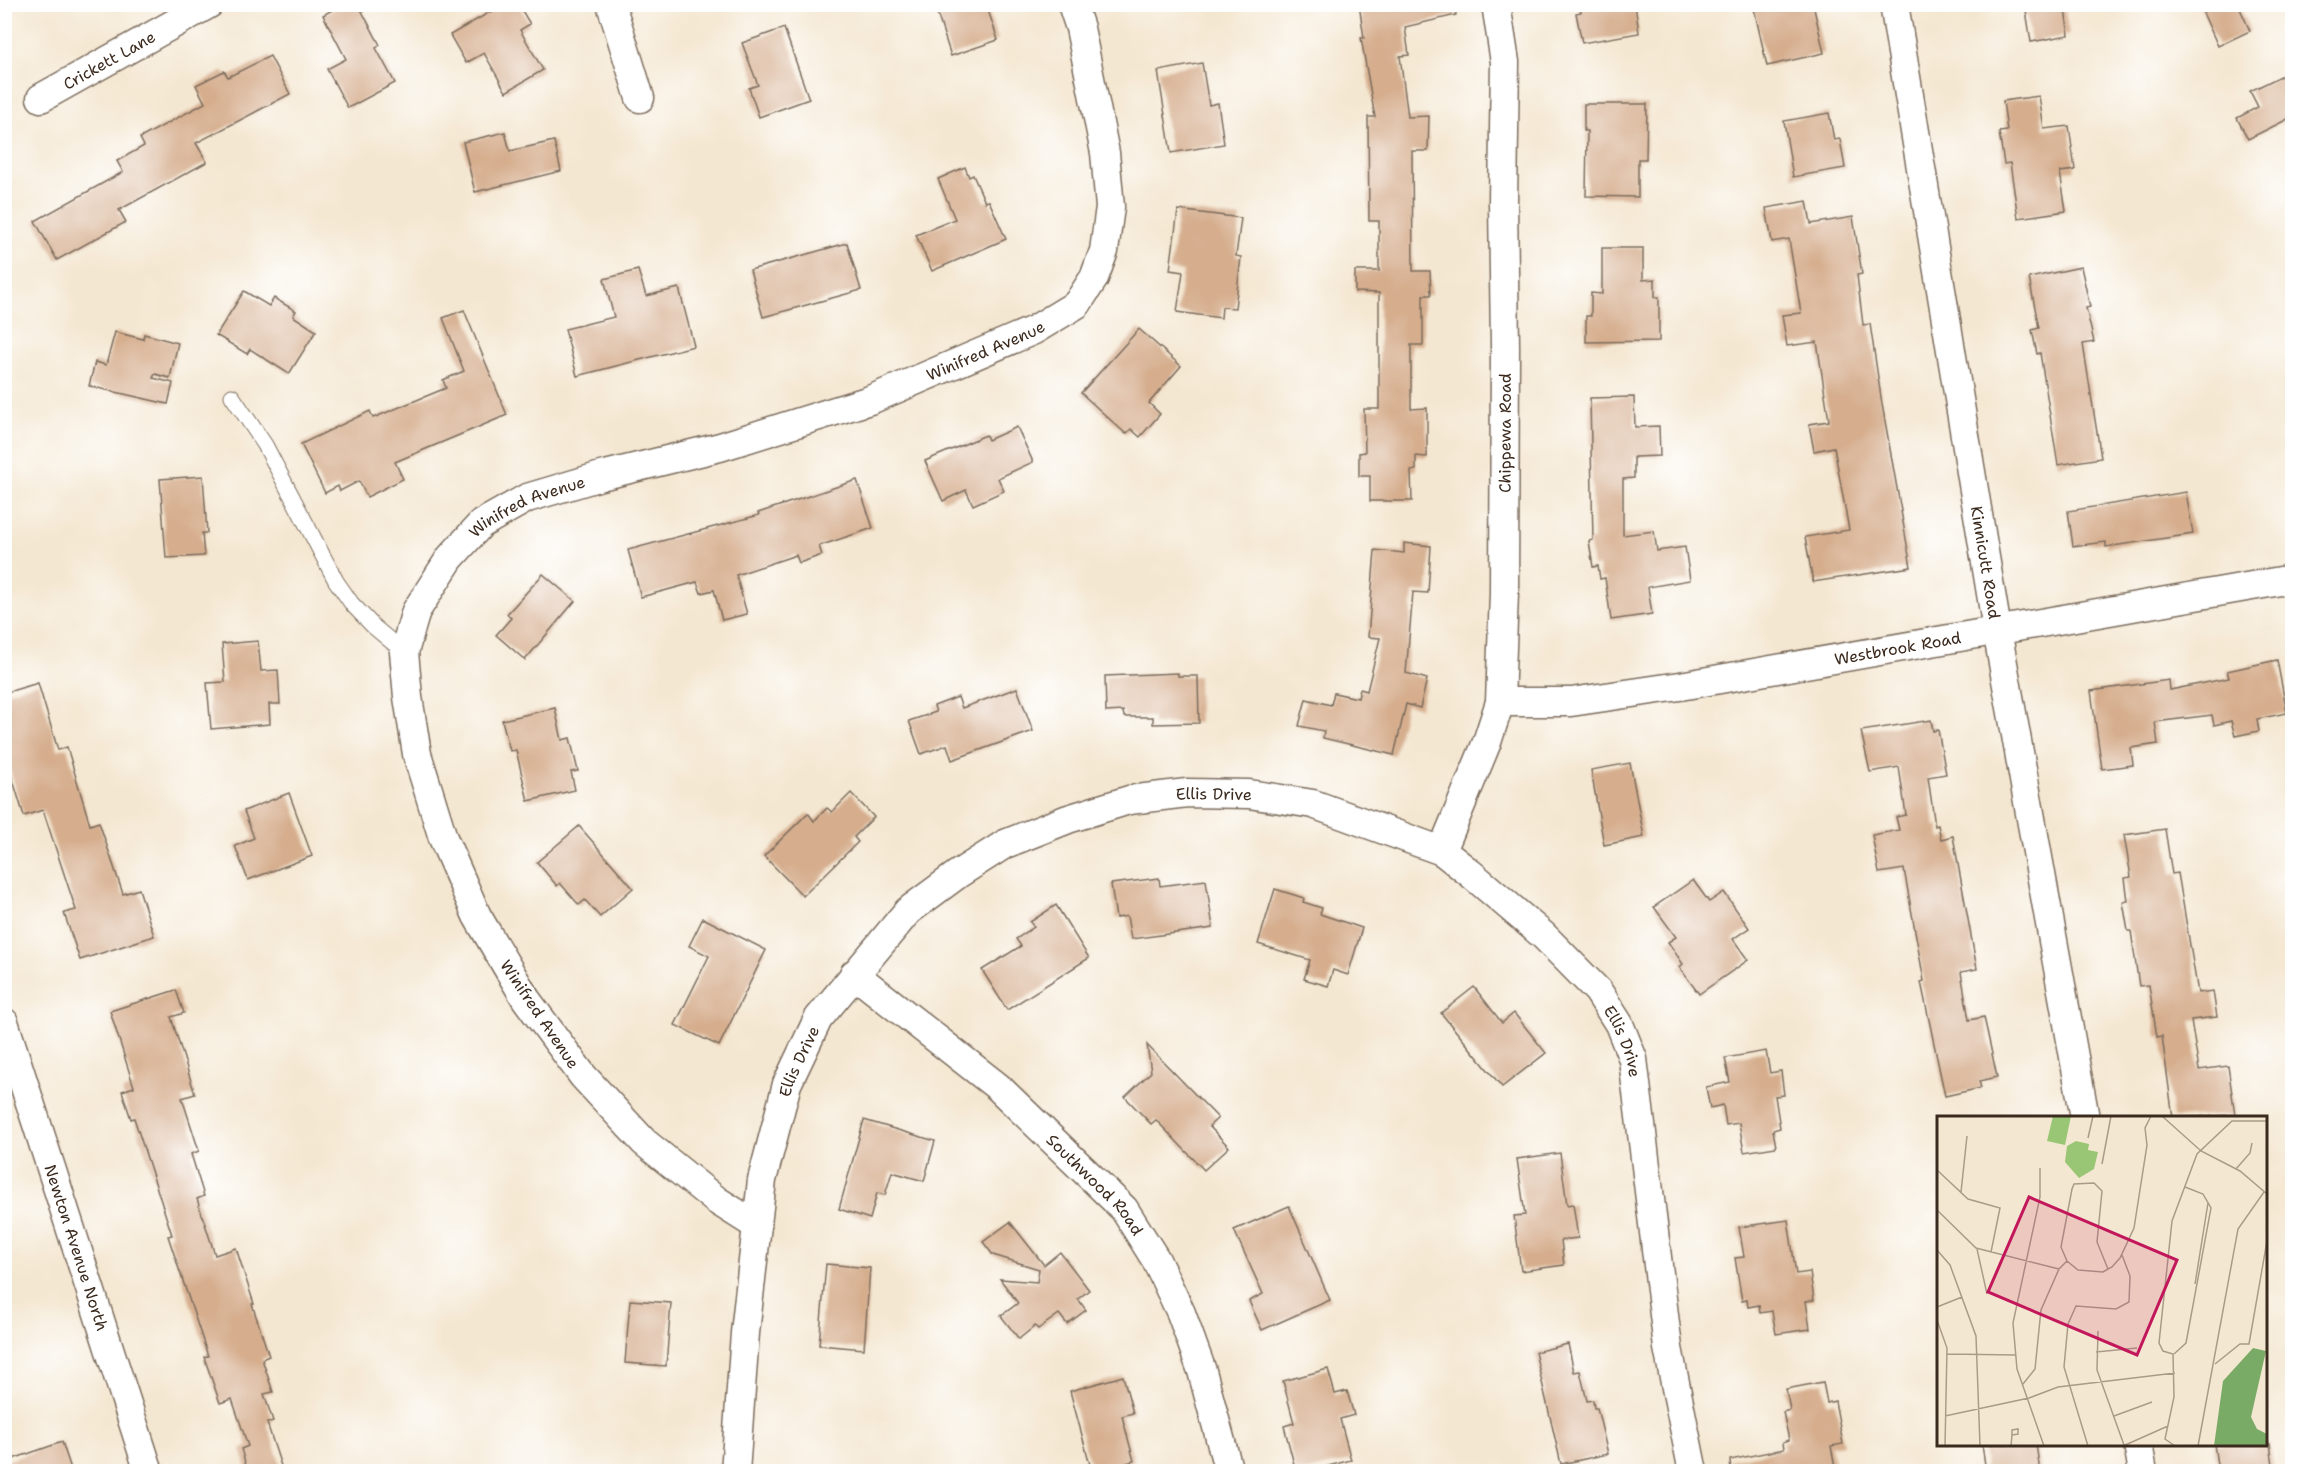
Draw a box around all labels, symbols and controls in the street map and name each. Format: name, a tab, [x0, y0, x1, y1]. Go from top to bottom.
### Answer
street label: Crickett Lane	[60, 26, 159, 95]
street label: Winifred Avenue	[923, 316, 1049, 386]
street label: Chippewa Road	[1494, 373, 1516, 493]
street label: Winifred Avenue	[464, 471, 588, 542]
street label: Kinnicutt Road	[1966, 504, 2005, 621]
street label: Westbrook Road	[1833, 627, 1963, 670]
street label: Ellis Drive	[1175, 783, 1252, 805]
street label: Winifred Avenue	[495, 956, 584, 1073]
street label: Ellis Drive	[1599, 1002, 1645, 1078]
street label: Ellis Drive	[774, 1022, 824, 1099]
inset map	[1937, 1116, 2267, 1446]
street label: Southwood Road	[1042, 1130, 1148, 1239]
street label: Newton Avenue North	[40, 1162, 113, 1334]

